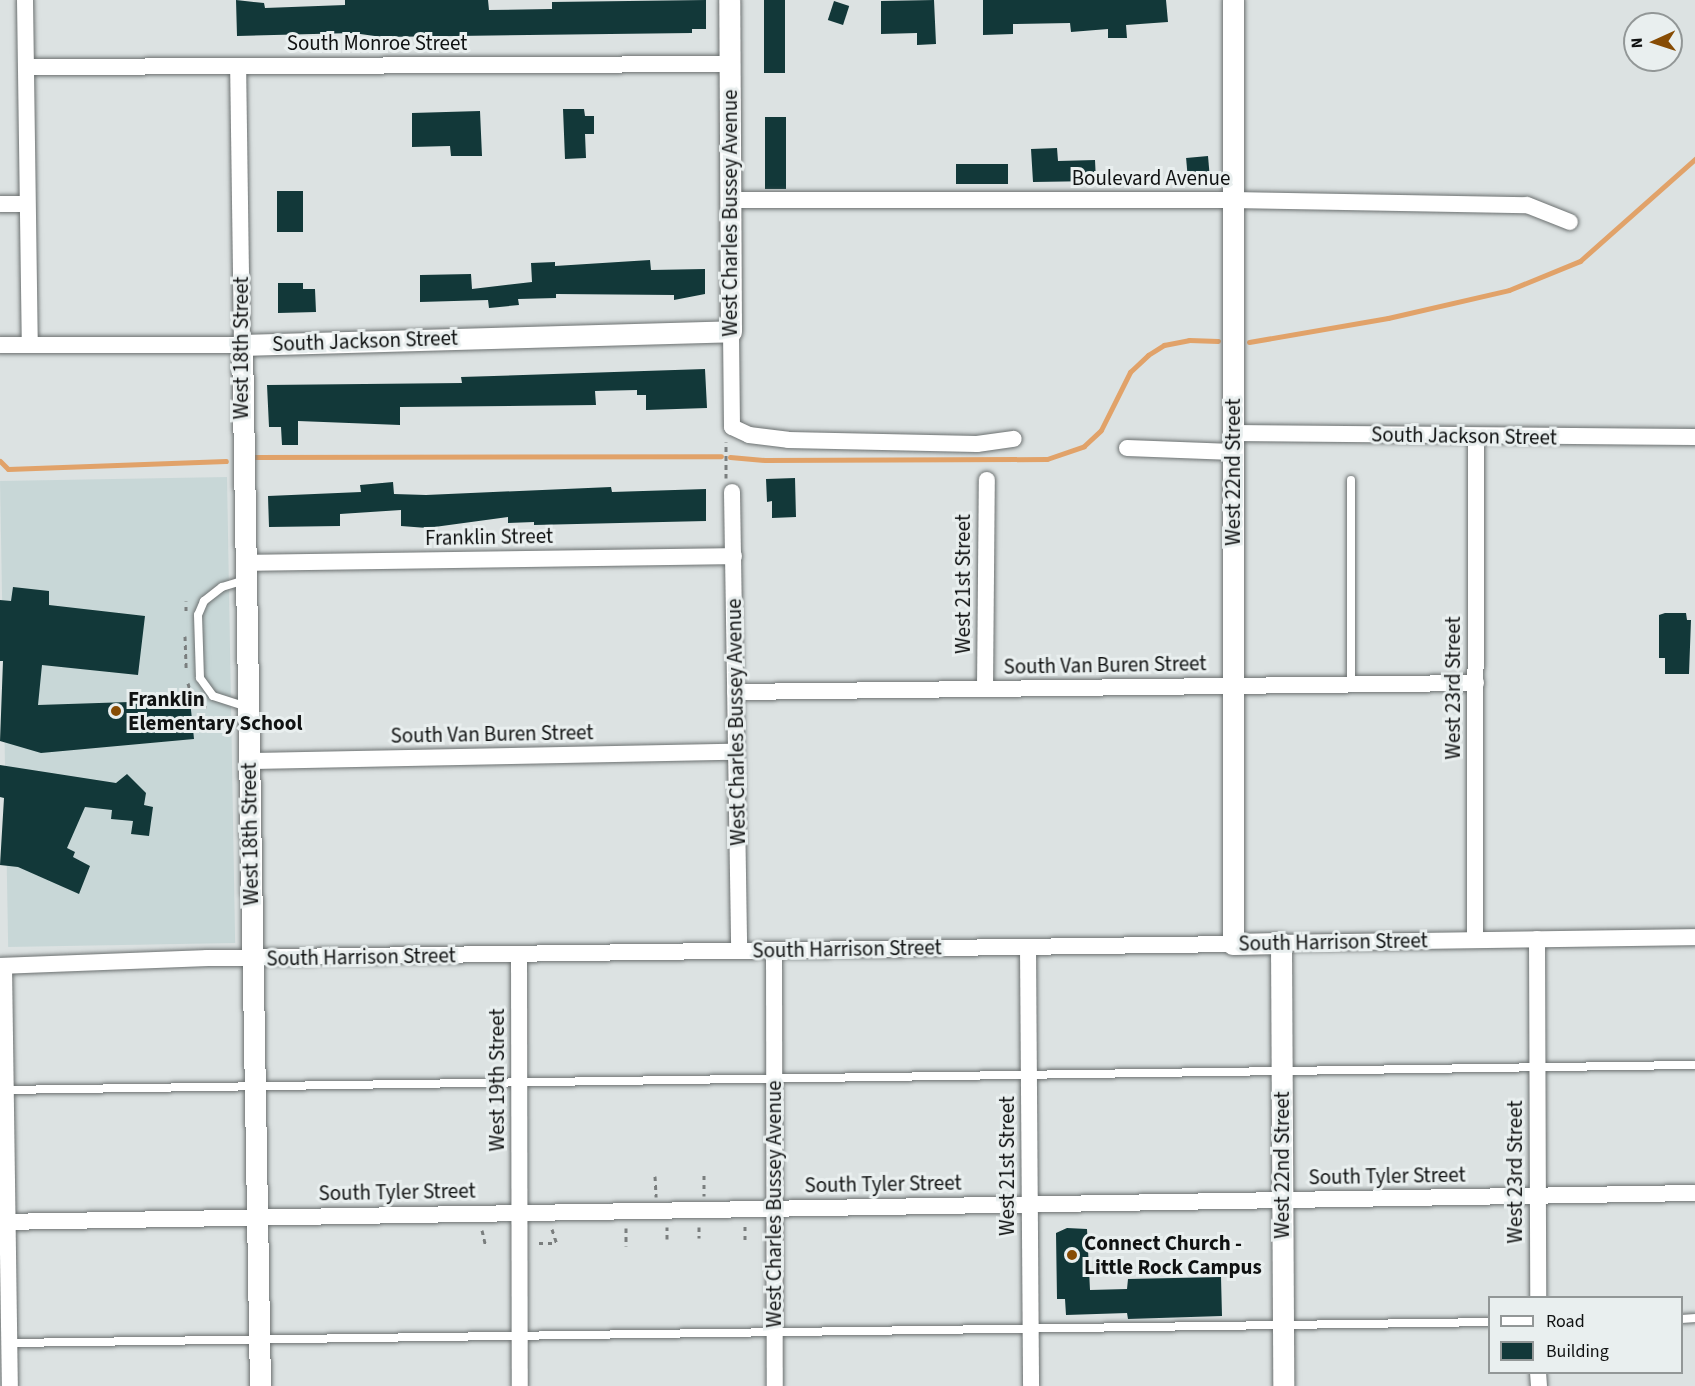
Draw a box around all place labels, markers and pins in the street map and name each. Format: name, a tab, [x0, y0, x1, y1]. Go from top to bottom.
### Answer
place label: Franklin Elementary School	[128, 686, 302, 736]
marker: Franklin Elementary School	[109, 704, 123, 718]
place label: Connect Church - Little Rock Campus	[1084, 1230, 1262, 1280]
marker: Connect Church - Little Rock Campus	[1065, 1248, 1079, 1262]

